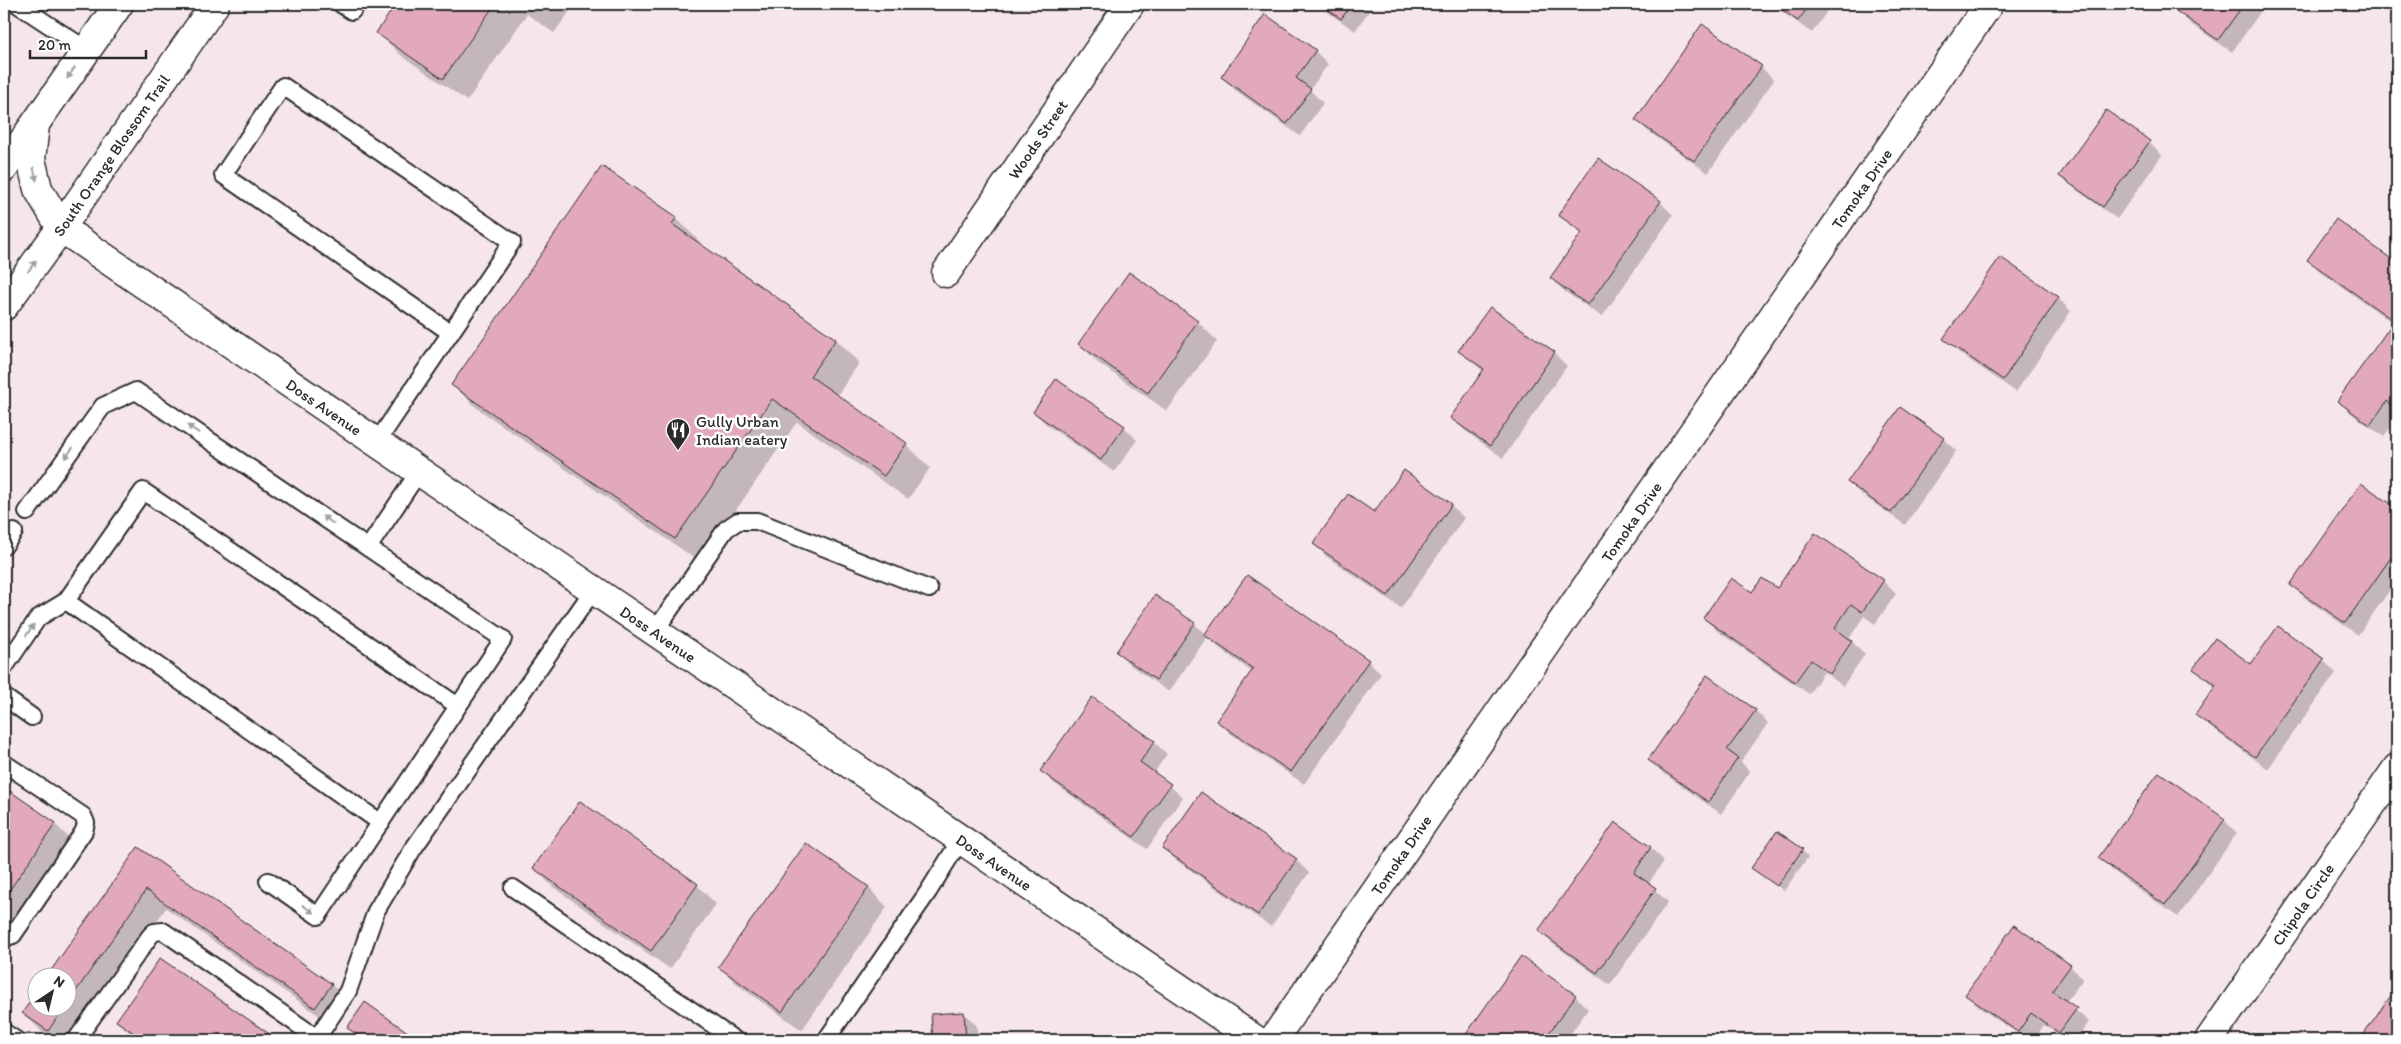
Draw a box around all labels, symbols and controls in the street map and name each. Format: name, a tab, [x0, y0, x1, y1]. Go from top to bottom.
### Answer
scale bar	[30, 28, 146, 60]
text: 20 m	[38, 36, 72, 54]
one-way arrow	[66, 66, 76, 79]
street label: South Orange Blossom Trail	[49, 70, 174, 240]
street label: Woods Street	[1004, 96, 1071, 182]
street label: Tomoka Drive	[1827, 145, 1896, 232]
one-way arrow	[31, 166, 39, 181]
one-way arrow	[27, 260, 38, 273]
street label: Doss Avenue	[282, 374, 366, 439]
place label: Gully Urban Indian eatery	[696, 412, 788, 449]
restaurant icon: Gully Urban Indian eatery	[665, 417, 691, 451]
one-way arrow	[186, 424, 200, 434]
one-way arrow	[64, 446, 74, 460]
street label: Tomoka Drive	[1597, 478, 1666, 566]
one-way arrow	[321, 515, 334, 525]
street label: Doss Avenue	[617, 601, 700, 666]
one-way arrow	[25, 623, 35, 637]
street label: Tomoka Drive	[1367, 811, 1435, 899]
street label: Doss Avenue	[952, 830, 1036, 894]
street label: Chipola Circle	[2268, 860, 2338, 949]
one-way arrow	[301, 904, 315, 914]
north arrow	[28, 966, 78, 1016]
text: N	[50, 972, 68, 991]

